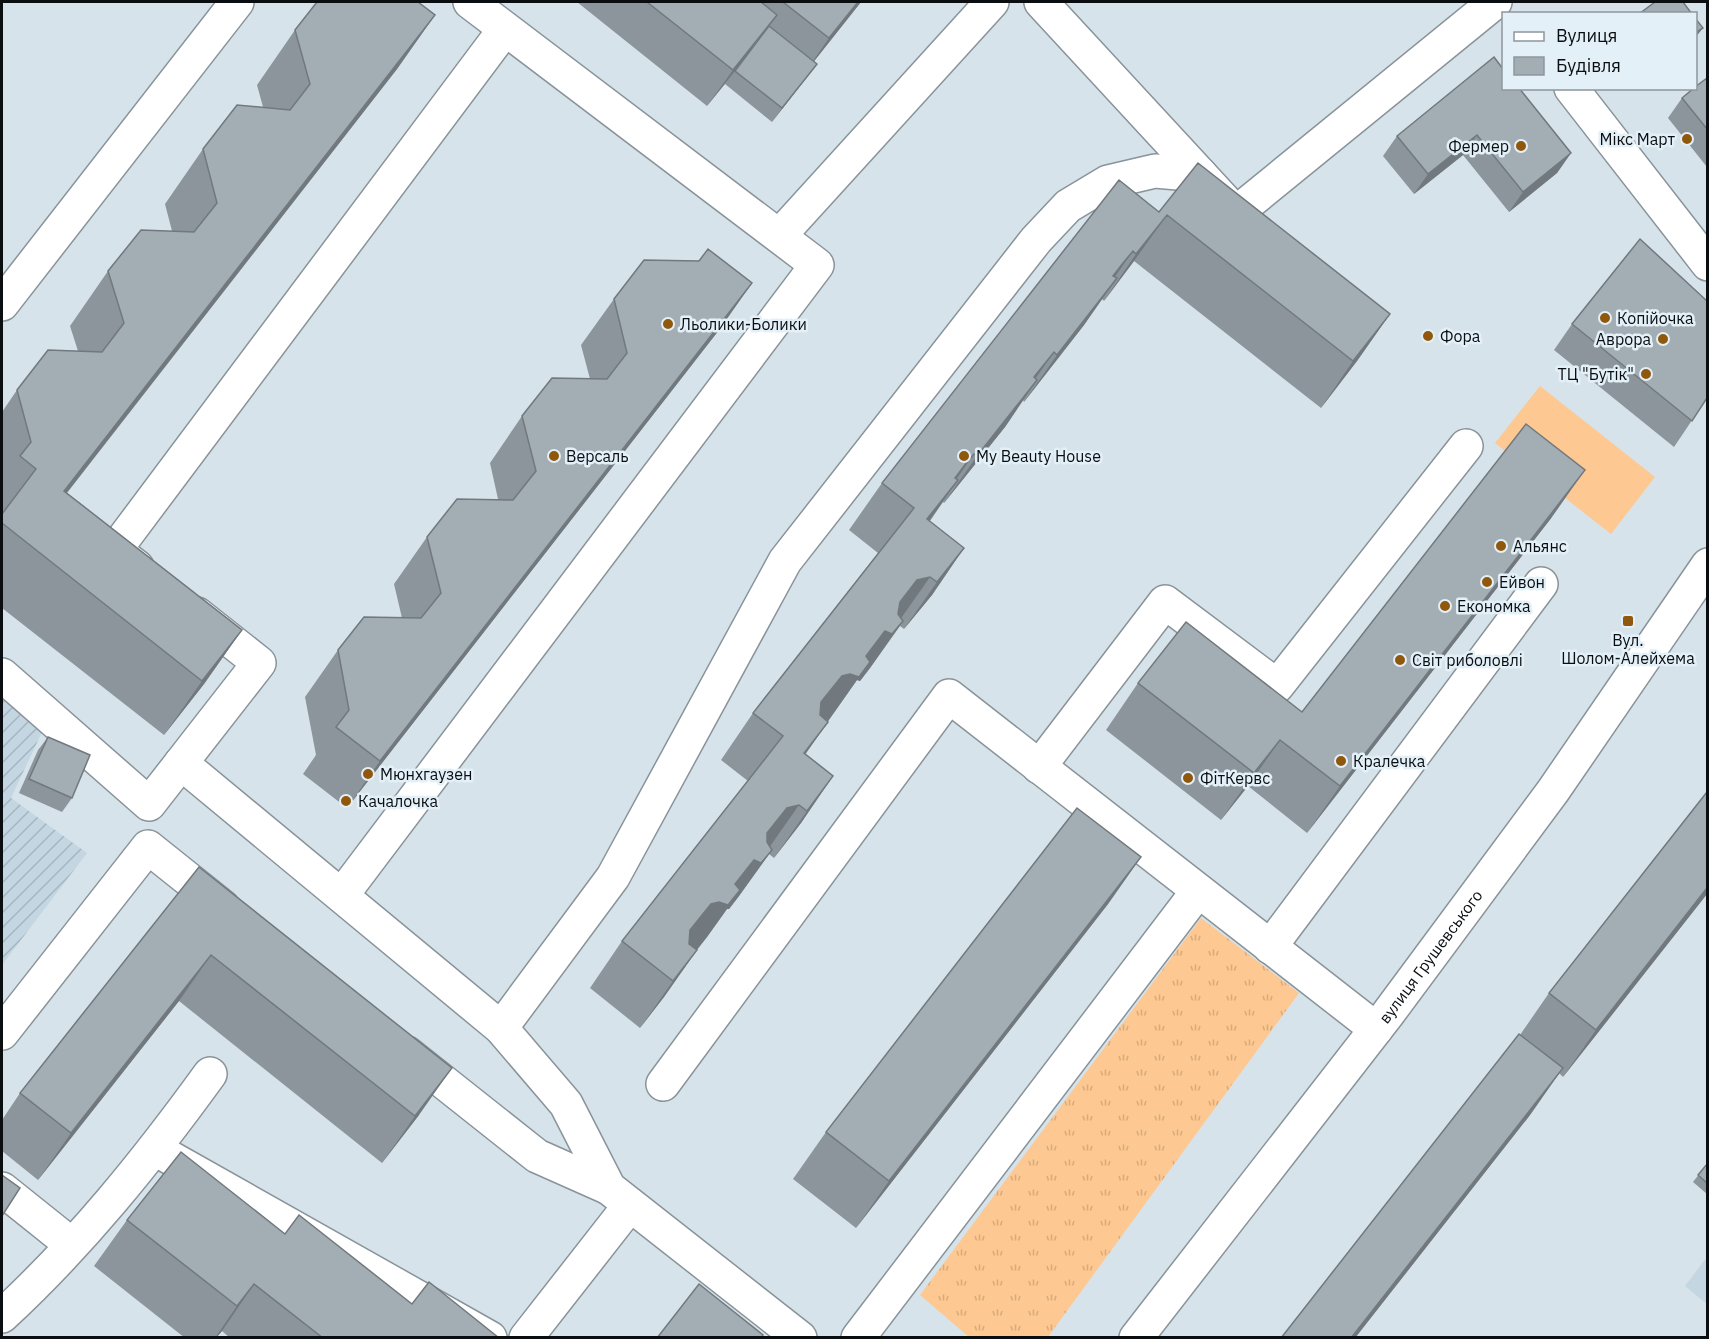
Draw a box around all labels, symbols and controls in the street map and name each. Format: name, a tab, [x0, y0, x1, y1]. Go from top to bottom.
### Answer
legend	[1502, 12, 1697, 90]
text: Вулиця	[1556, 24, 1617, 47]
text: Будівля	[1556, 54, 1621, 77]
place label: Мікс Март	[1599, 129, 1675, 149]
marker: Мікс Март	[1680, 132, 1694, 146]
place label: Фермер	[1448, 136, 1509, 156]
marker: Фермер	[1514, 139, 1528, 153]
place label: Копійочка	[1617, 308, 1694, 328]
marker: Копійочка	[1598, 311, 1612, 325]
place label: Льолики-Болики	[680, 314, 807, 334]
marker: Льолики-Болики	[661, 317, 675, 331]
place label: Фора	[1440, 326, 1481, 346]
marker: Фора	[1421, 329, 1435, 343]
place label: Аврора	[1596, 329, 1651, 349]
marker: Аврора	[1656, 332, 1670, 346]
place label: ТЦ "Бутік"	[1558, 364, 1634, 384]
marker: ТЦ "Бутік"	[1639, 367, 1653, 381]
place label: Версаль	[566, 446, 629, 466]
place label: My Beauty House	[976, 446, 1101, 466]
marker: Версаль	[547, 449, 561, 463]
marker: My Beauty House	[957, 449, 971, 463]
place label: Альянс	[1513, 536, 1567, 556]
marker: Альянс	[1494, 539, 1508, 553]
place label: Ейвон	[1499, 572, 1545, 592]
marker: Ейвон	[1480, 575, 1494, 589]
place label: Економка	[1457, 596, 1531, 616]
marker: Економка	[1438, 599, 1452, 613]
marker: Вул. Шолом-Алейхема	[1621, 614, 1635, 628]
place label: Вул. Шолом-Алейхема	[1561, 630, 1695, 668]
place label: Світ риболовлі	[1412, 650, 1523, 670]
marker: Світ риболовлі	[1393, 653, 1407, 667]
place label: Кралечка	[1353, 751, 1426, 771]
marker: Кралечка	[1334, 754, 1348, 768]
place label: Мюнхгаузен	[380, 764, 472, 784]
marker: Мюнхгаузен	[361, 767, 375, 781]
place label: ФітКервс	[1200, 768, 1270, 788]
marker: ФітКервс	[1181, 771, 1195, 785]
place label: Качалочка	[358, 791, 438, 811]
marker: Качалочка	[339, 794, 353, 808]
street label: вулиця Грушевського	[1374, 886, 1486, 1027]

